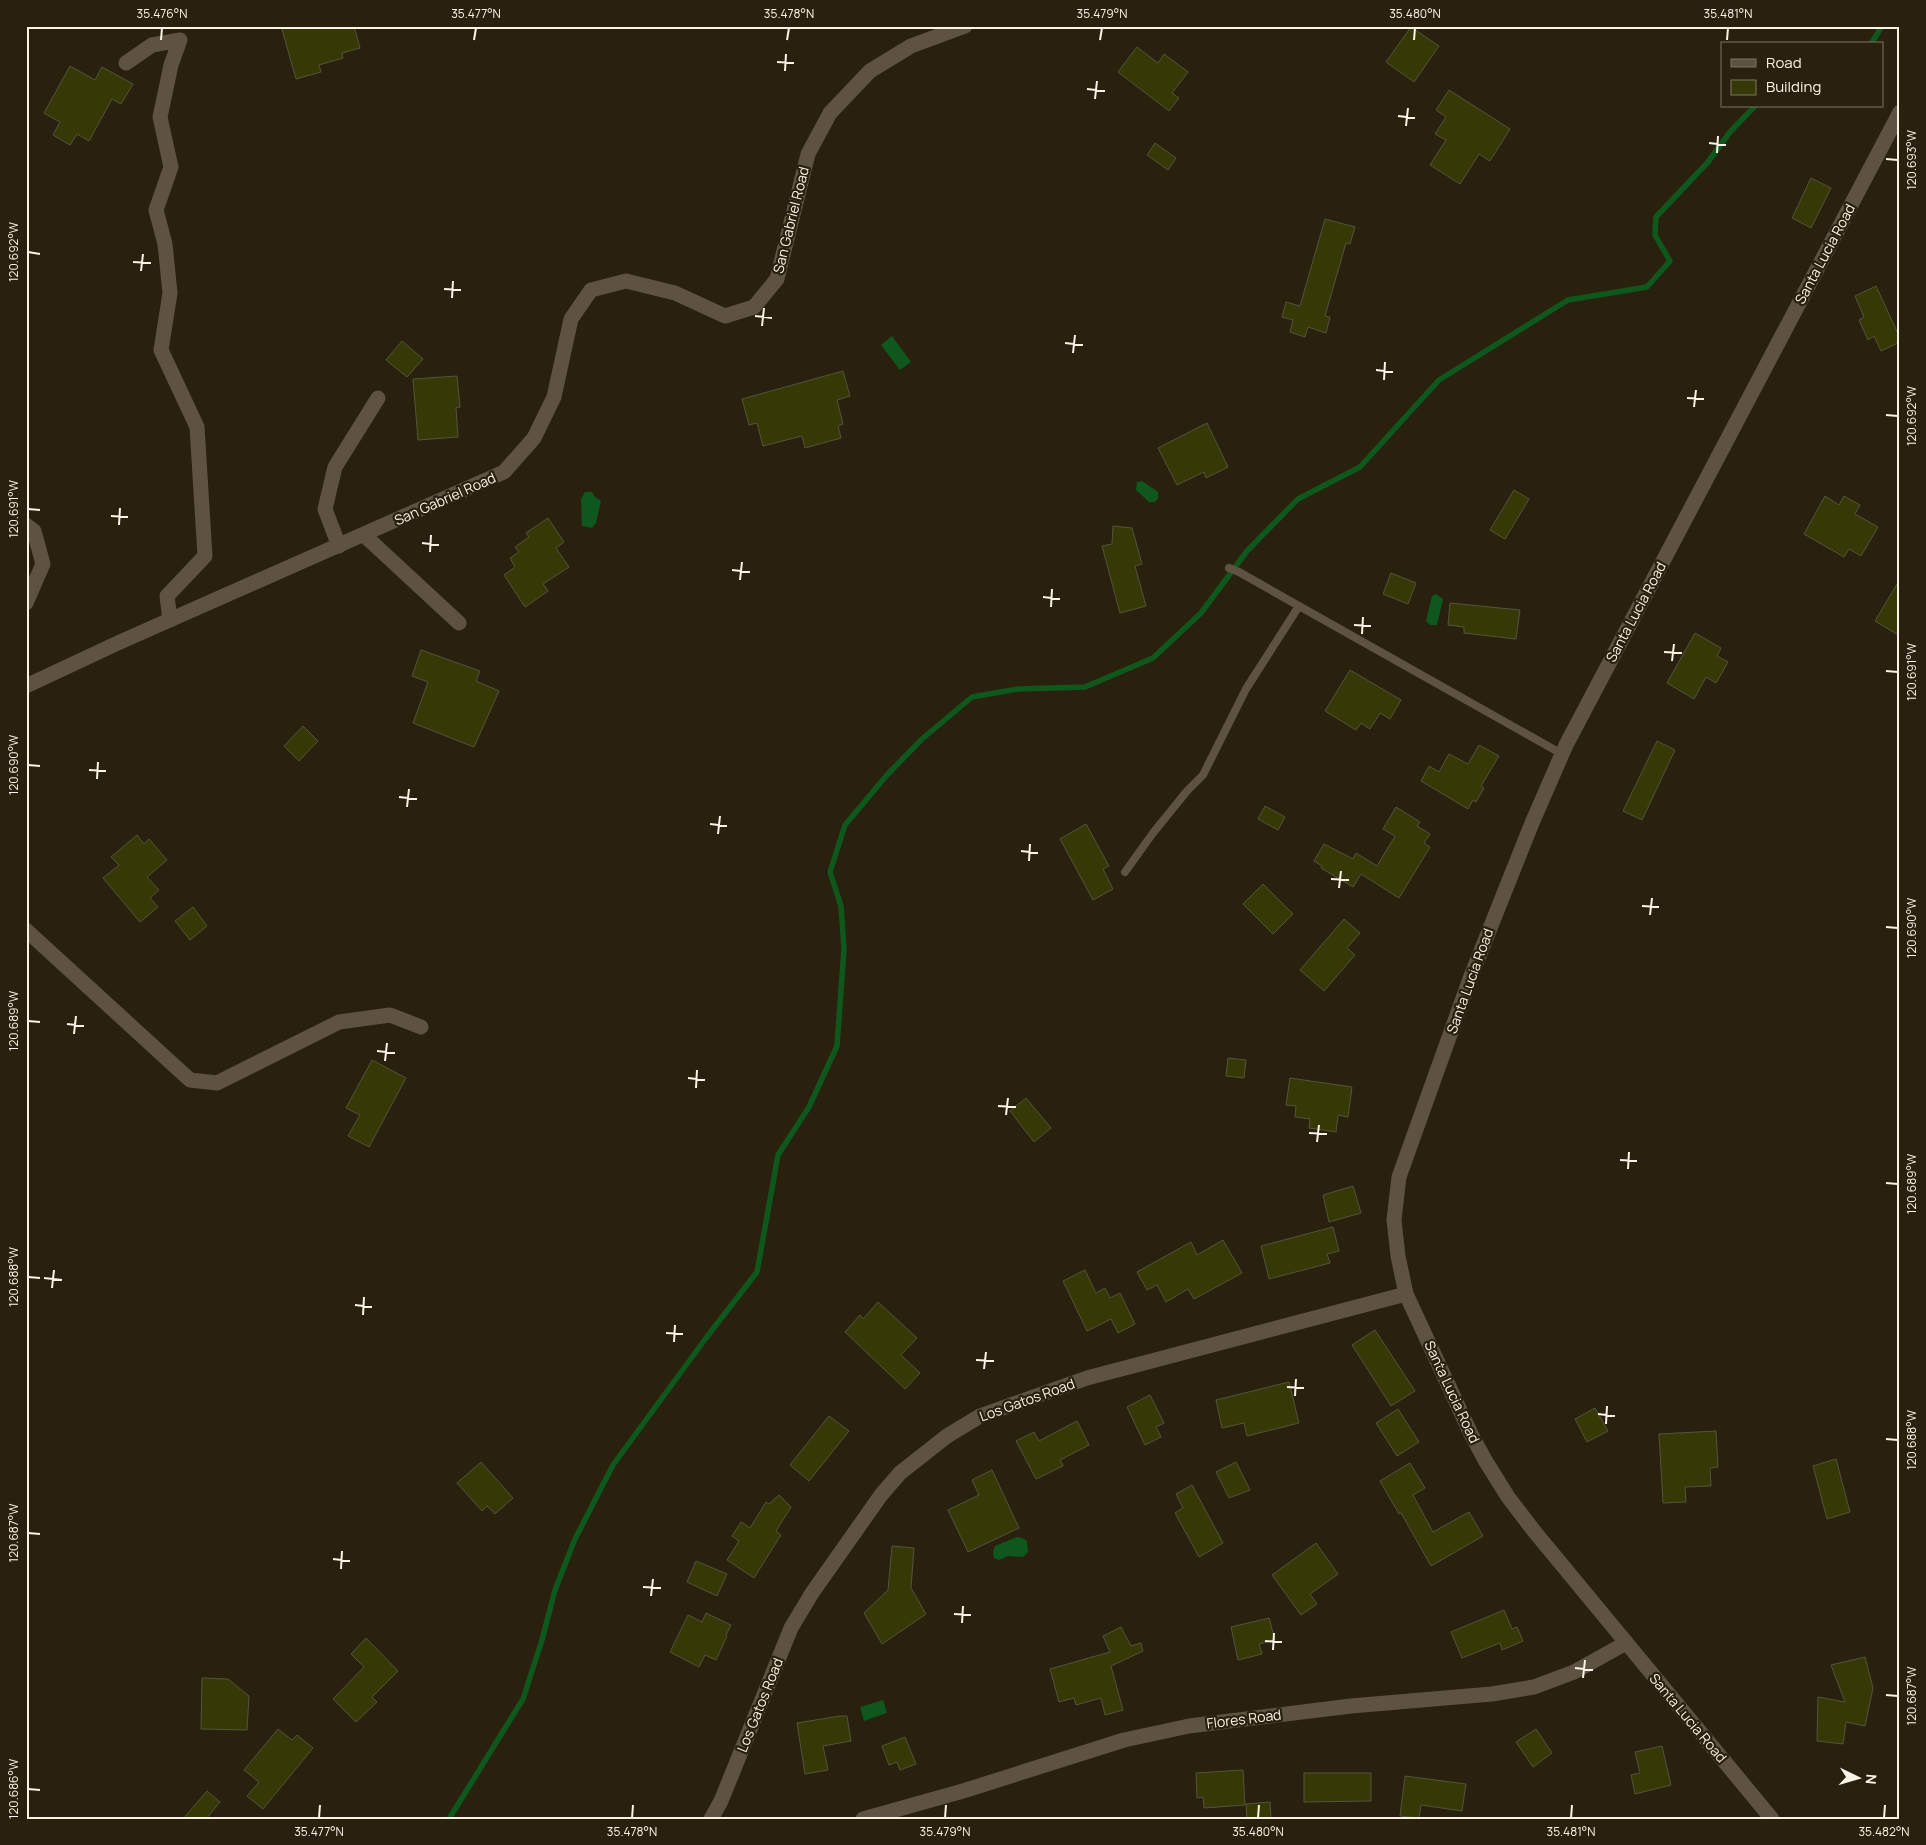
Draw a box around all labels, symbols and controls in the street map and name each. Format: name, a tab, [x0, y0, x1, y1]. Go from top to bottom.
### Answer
text: 35.476°N	[137, 5, 187, 22]
text: 35.477°N	[451, 5, 501, 22]
text: 35.478°N	[764, 5, 814, 22]
text: 35.479°N	[1077, 5, 1127, 22]
text: 35.480°N	[1389, 5, 1441, 22]
text: 35.481°N	[1704, 5, 1752, 22]
legend	[1721, 42, 1884, 108]
text: Road	[1766, 52, 1802, 73]
text: Building	[1766, 76, 1821, 97]
text: 120.693°W	[1903, 129, 1920, 190]
street label: San Gabriel Road	[768, 165, 813, 275]
street label: Santa Lucia Road	[1790, 200, 1859, 307]
text: 120.692°W	[5, 221, 22, 282]
text: 120.692°W	[1903, 385, 1920, 446]
street label: San Gabriel Road	[391, 468, 499, 529]
text: 120.691°W	[5, 479, 22, 538]
street label: Santa Lucia Road	[1601, 558, 1670, 665]
text: 120.691°W	[1903, 642, 1920, 701]
text: 120.690°W	[5, 734, 22, 795]
text: 120.690°W	[1903, 897, 1920, 958]
street label: Santa Lucia Road	[1442, 925, 1497, 1036]
text: 120.689°W	[5, 990, 22, 1051]
text: 120.689°W	[1903, 1153, 1920, 1214]
text: 120.688°W	[5, 1246, 22, 1307]
street label: Santa Lucia Road	[1420, 1338, 1485, 1446]
street label: Los Gatos Road	[977, 1373, 1077, 1426]
text: 120.688°W	[1903, 1409, 1920, 1470]
text: 120.687°W	[5, 1503, 22, 1562]
street label: Los Gatos Road	[732, 1655, 787, 1755]
text: 120.687°W	[1903, 1666, 1920, 1725]
street label: Santa Lucia Road	[1645, 1669, 1731, 1766]
street label: Flores Road	[1206, 1705, 1282, 1733]
north arrow	[1834, 1752, 1884, 1802]
text: 120.686°W	[5, 1758, 22, 1819]
text: N	[1862, 1773, 1881, 1785]
text: 35.477°N	[294, 1823, 344, 1840]
text: 35.478°N	[607, 1823, 657, 1840]
text: 35.479°N	[920, 1823, 970, 1840]
text: 35.480°N	[1232, 1823, 1284, 1840]
text: 35.481°N	[1547, 1823, 1595, 1840]
text: 35.482°N	[1858, 1823, 1910, 1840]

